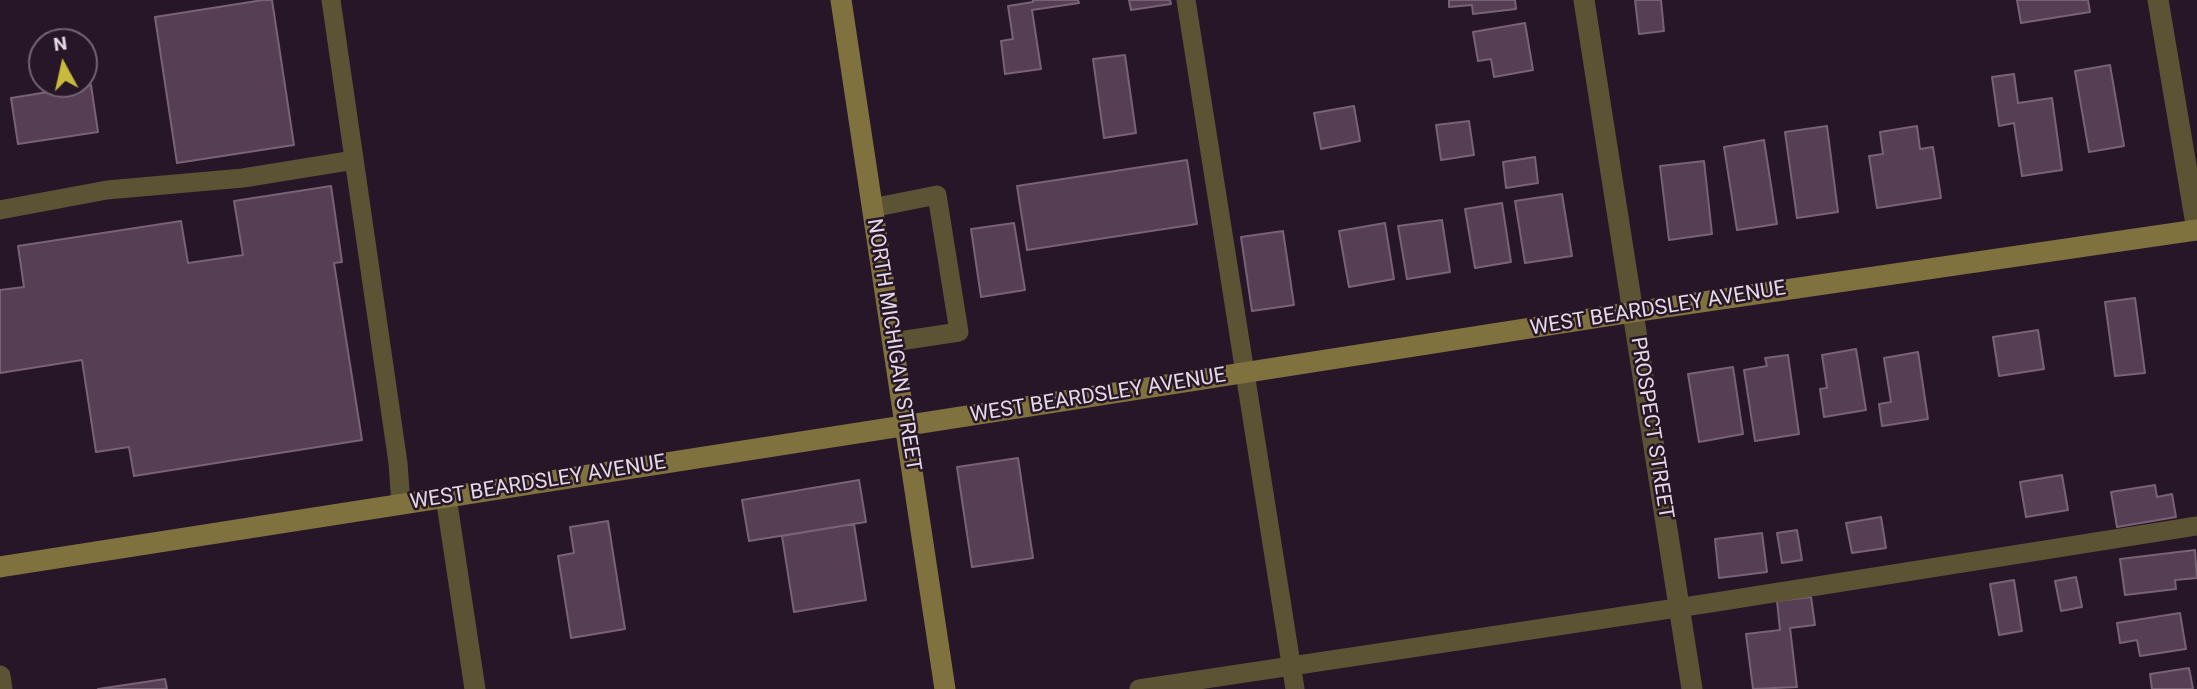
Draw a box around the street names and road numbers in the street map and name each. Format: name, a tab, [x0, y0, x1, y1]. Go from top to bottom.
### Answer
street label: NORTH MICHIGAN STREET	[861, 217, 925, 473]
street label: WEST BEARDSLEY AVENUE	[1528, 276, 1788, 342]
street label: PROSPECT STREET	[1624, 335, 1678, 521]
street label: WEST BEARDSLEY AVENUE	[968, 363, 1228, 429]
street label: WEST BEARDSLEY AVENUE	[408, 450, 668, 516]

